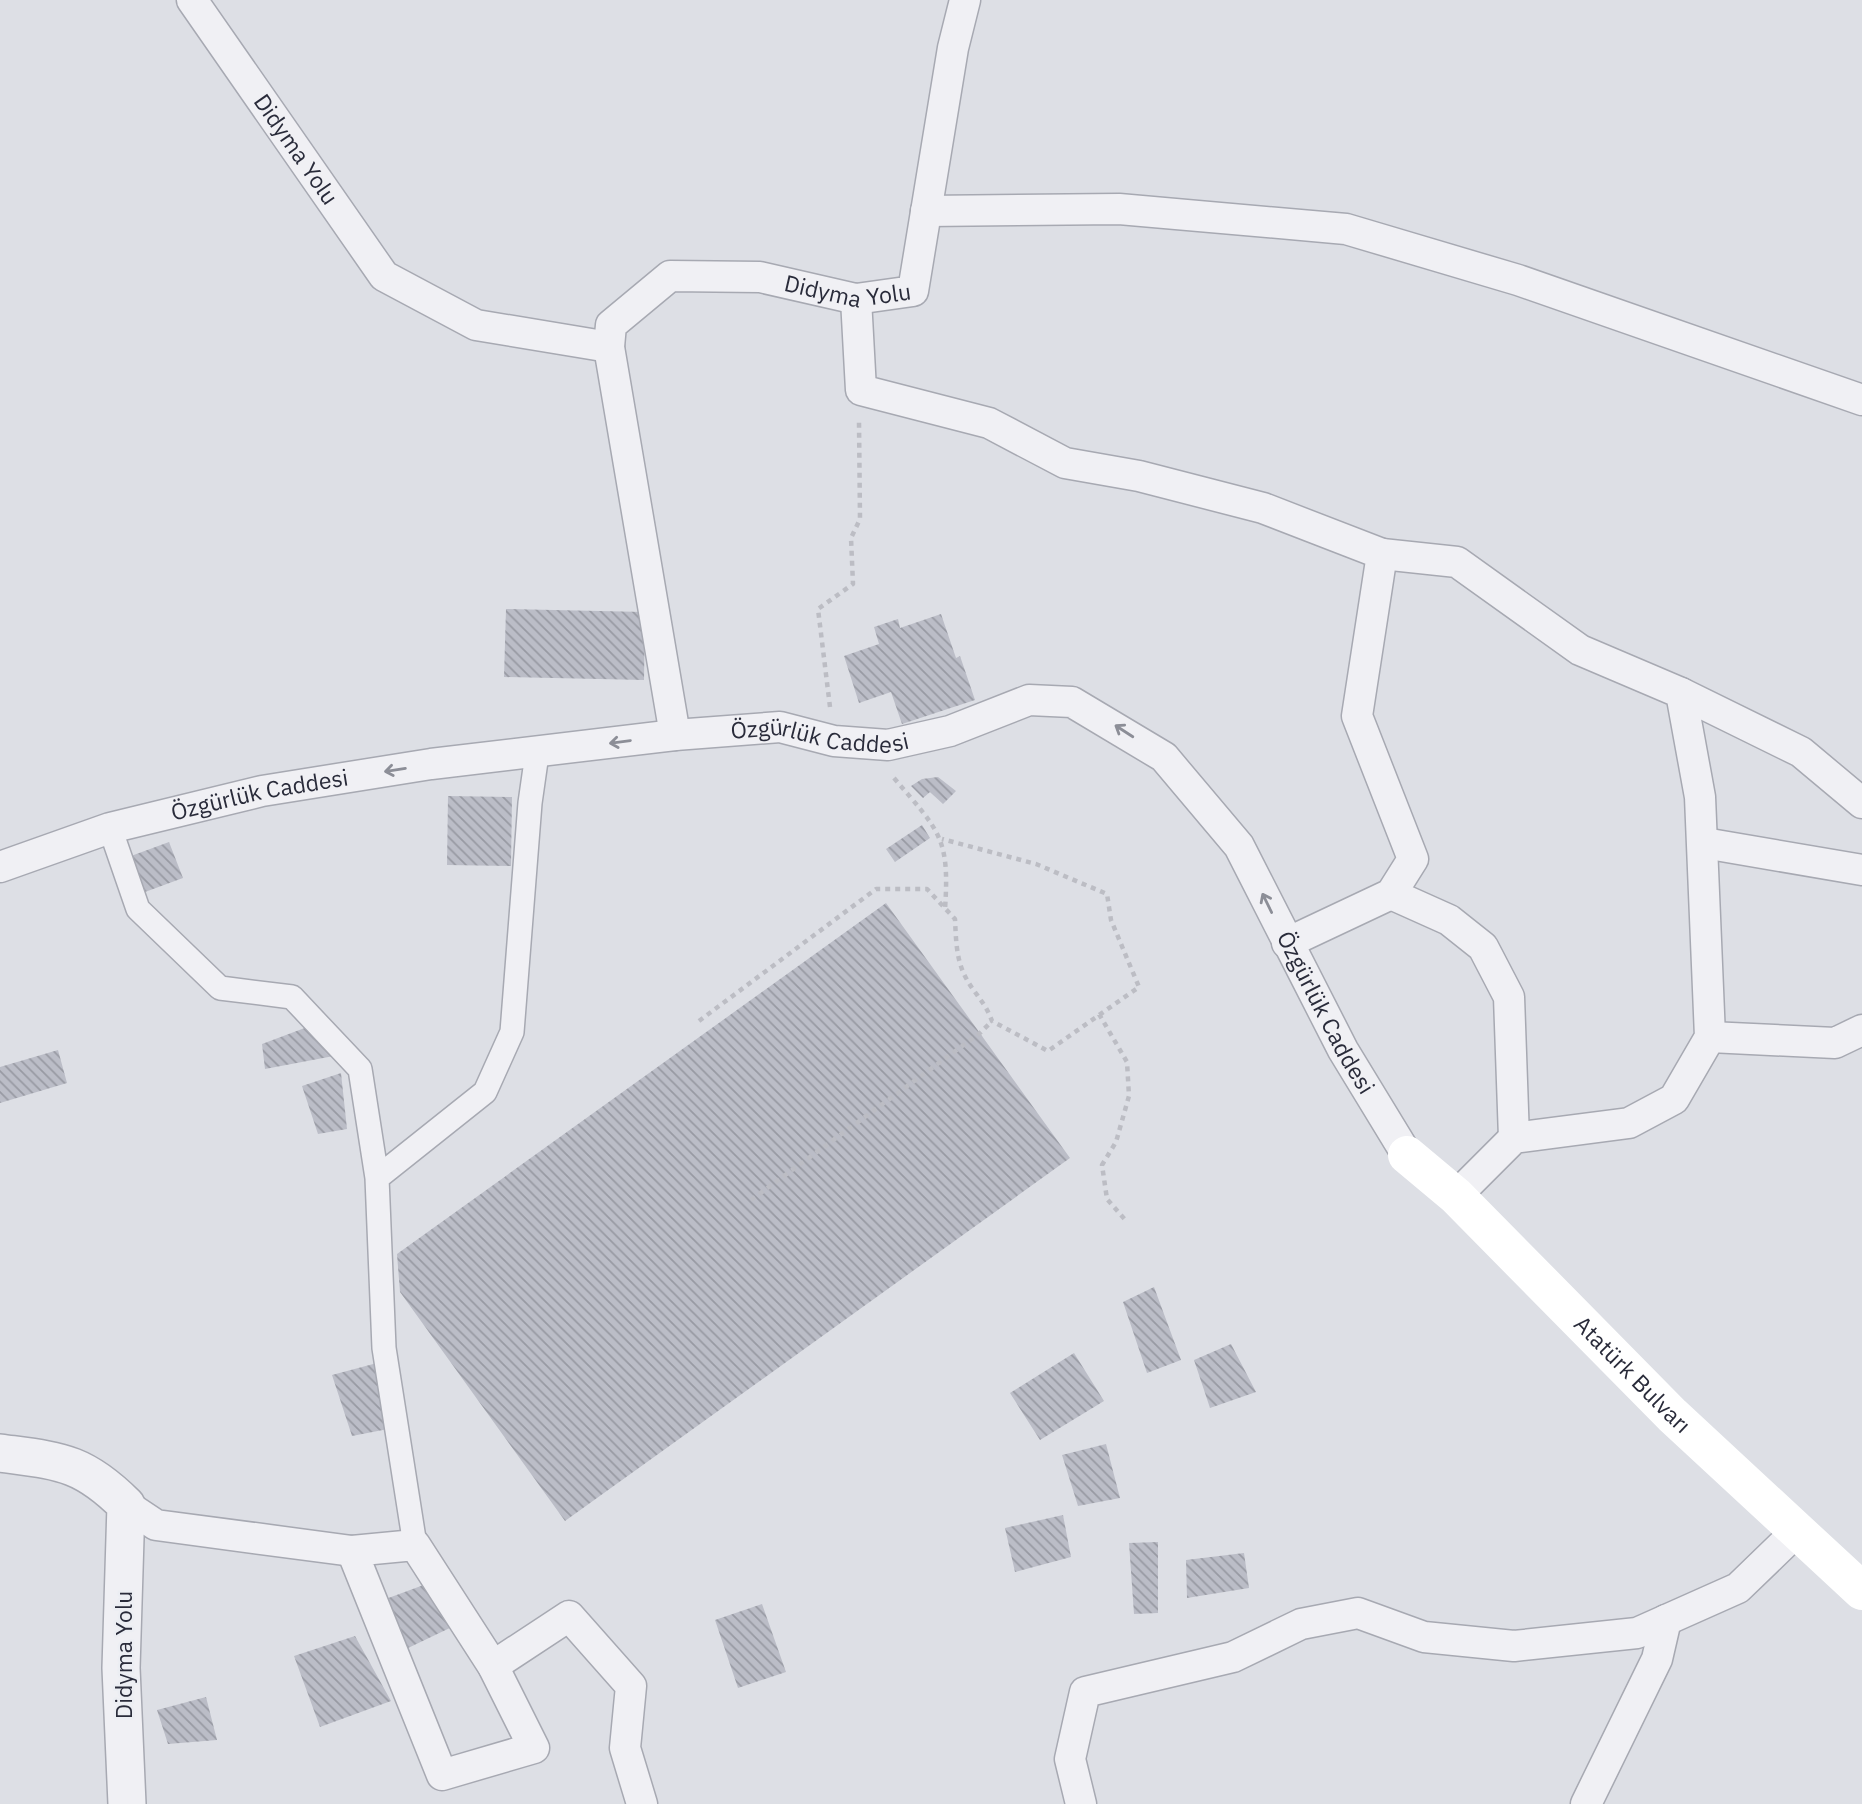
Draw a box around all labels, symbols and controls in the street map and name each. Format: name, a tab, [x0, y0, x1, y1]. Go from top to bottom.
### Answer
street label: Didyma Yolu	[248, 87, 346, 210]
street label: Didyma Yolu	[782, 267, 913, 314]
street label: Özgürlük Caddesi	[729, 711, 912, 759]
one-way arrow	[1115, 724, 1134, 739]
one-way arrow	[610, 736, 632, 749]
street label: Özgürlük Caddesi	[168, 761, 350, 827]
one-way arrow	[384, 764, 407, 777]
one-way arrow	[1260, 893, 1273, 914]
street label: Özgürlük Caddesi	[1271, 926, 1382, 1099]
street label: Atatürk Bulvarı	[1568, 1309, 1698, 1439]
street label: Didyma Yolu	[108, 1591, 138, 1719]

